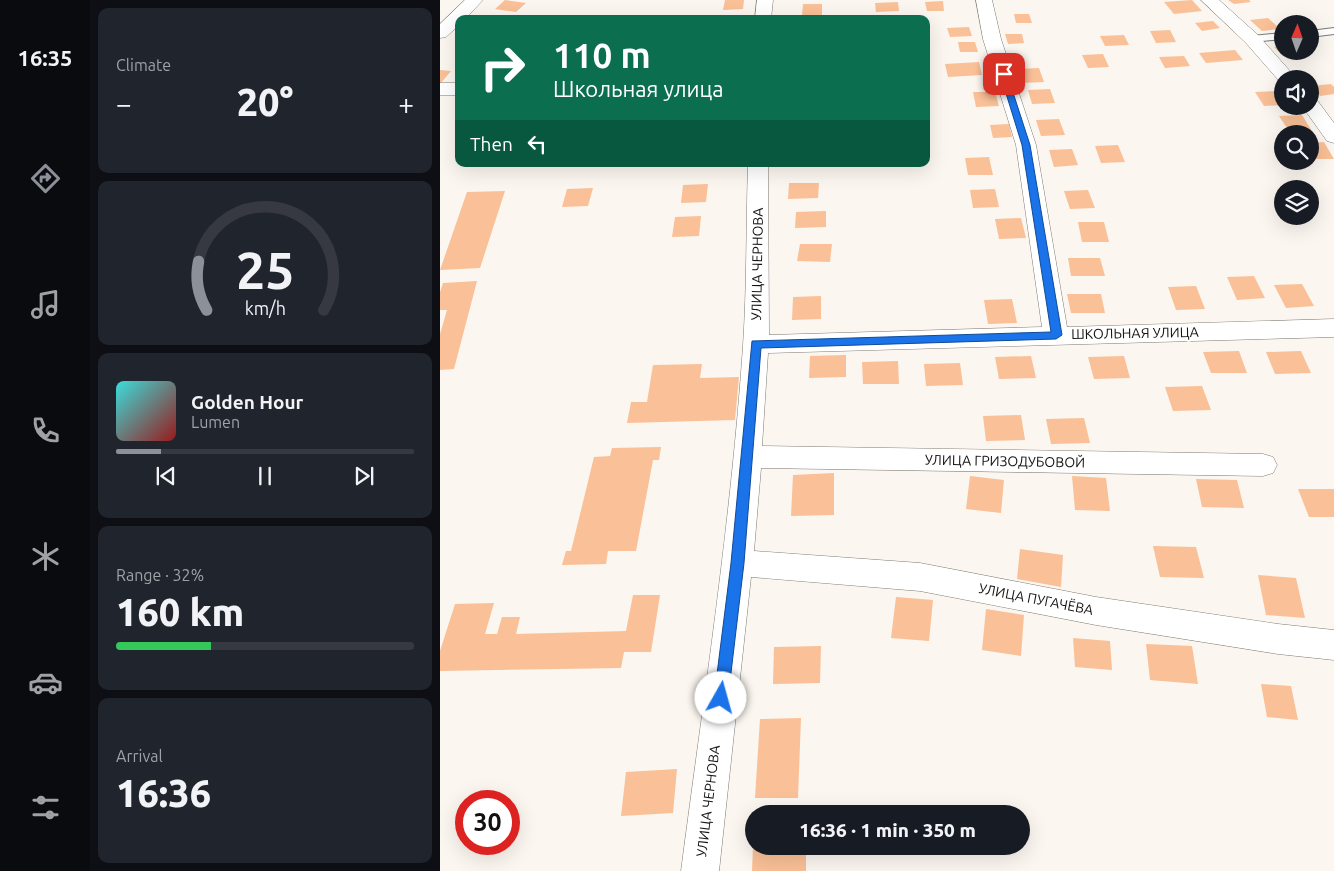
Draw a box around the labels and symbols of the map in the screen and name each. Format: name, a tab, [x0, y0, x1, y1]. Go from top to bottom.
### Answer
north arrow	[1274, 15, 1319, 60]
pin	[983, 53, 1025, 95]
street label: УЛИЦА ЧЕРНОВА	[748, 207, 766, 321]
street label: ШКОЛЬНАЯ УЛИЦА	[1071, 324, 1199, 342]
street label: УЛИЦА ГРИЗОДУБОВОЙ	[925, 451, 1085, 470]
street label: УЛИЦА ПУГАЧЁВА	[977, 580, 1095, 618]
position arrow	[694, 671, 746, 723]
street label: УЛИЦА ЧЕРНОВА	[693, 744, 723, 858]
speed limit sign: 30	[455, 790, 520, 855]

